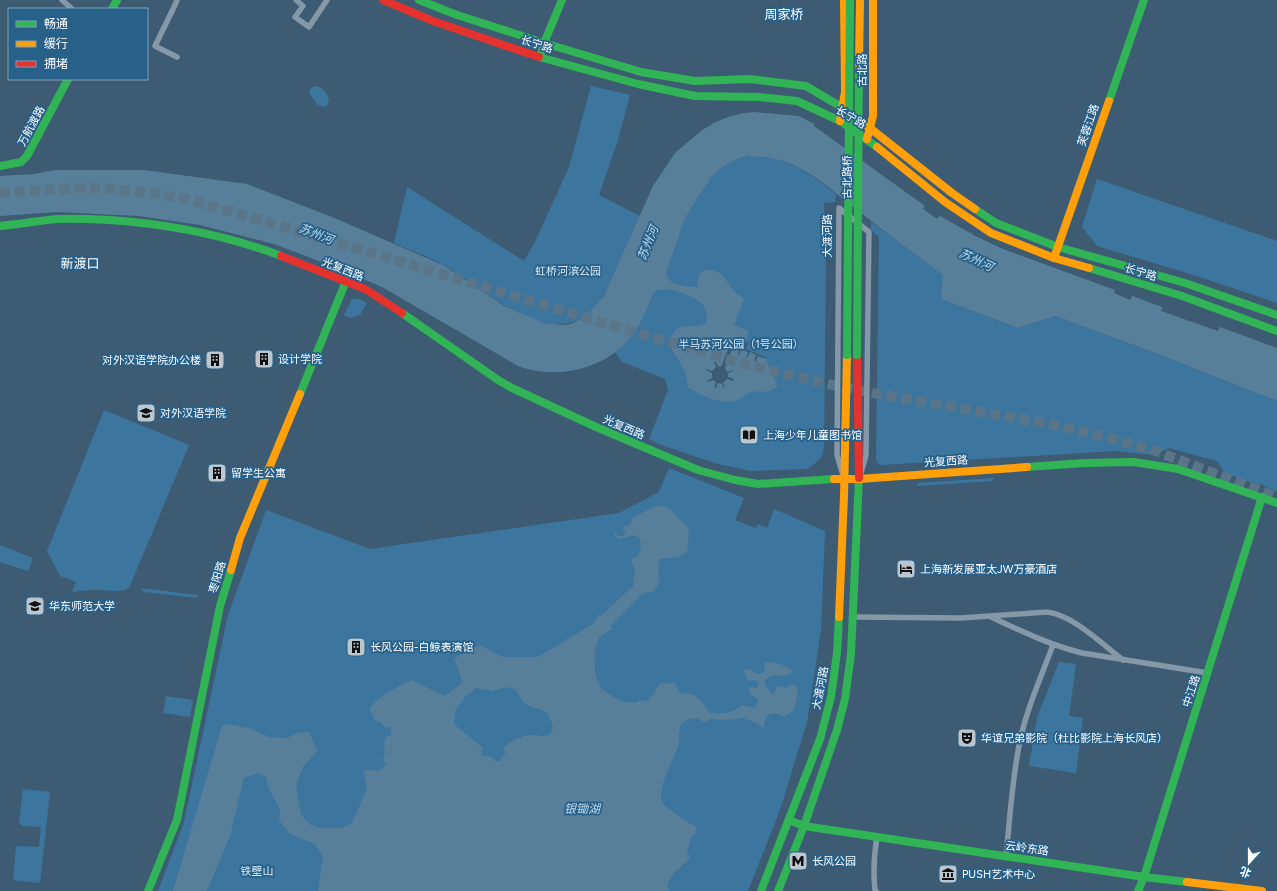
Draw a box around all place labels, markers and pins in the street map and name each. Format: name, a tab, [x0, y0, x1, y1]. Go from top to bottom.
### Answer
building icon: 设计学院	[253, 348, 275, 370]
building icon: 对外汉语学院办公楼	[204, 349, 226, 371]
place label: 设计学院	[278, 353, 322, 366]
place label: 对外汉语学院办公楼	[102, 354, 201, 367]
school or university icon: 对外汉语学院	[135, 402, 157, 424]
place label: 对外汉语学院	[160, 407, 226, 420]
library icon: 上海少年儿童图书馆	[738, 424, 760, 446]
place label: 上海少年儿童图书馆	[763, 429, 862, 442]
building icon: 留学生公寓	[206, 462, 228, 484]
place label: 留学生公寓	[231, 467, 286, 480]
hotel icon: 上海新发展亚太JW万豪酒店	[895, 558, 917, 580]
place label: 上海新发展亚太JW万豪酒店	[920, 563, 1057, 576]
school or university icon: 华东师范大学	[24, 595, 46, 617]
place label: 华东师范大学	[49, 600, 115, 613]
building icon: 长风公园-白鲸表演馆	[345, 636, 367, 658]
place label: 长风公园-白鲸表演馆	[370, 641, 474, 654]
theatre icon: 华谊兄弟影院（杜比影院上海长风店）	[956, 727, 978, 749]
place label: 华谊兄弟影院（杜比影院上海长风店）	[981, 732, 1168, 745]
metro station icon: 长风公园	[787, 850, 809, 872]
place label: 长风公园	[812, 855, 856, 868]
museum icon: PUSH艺术中心	[937, 863, 959, 885]
place label: PUSH艺术中心	[962, 868, 1035, 881]

